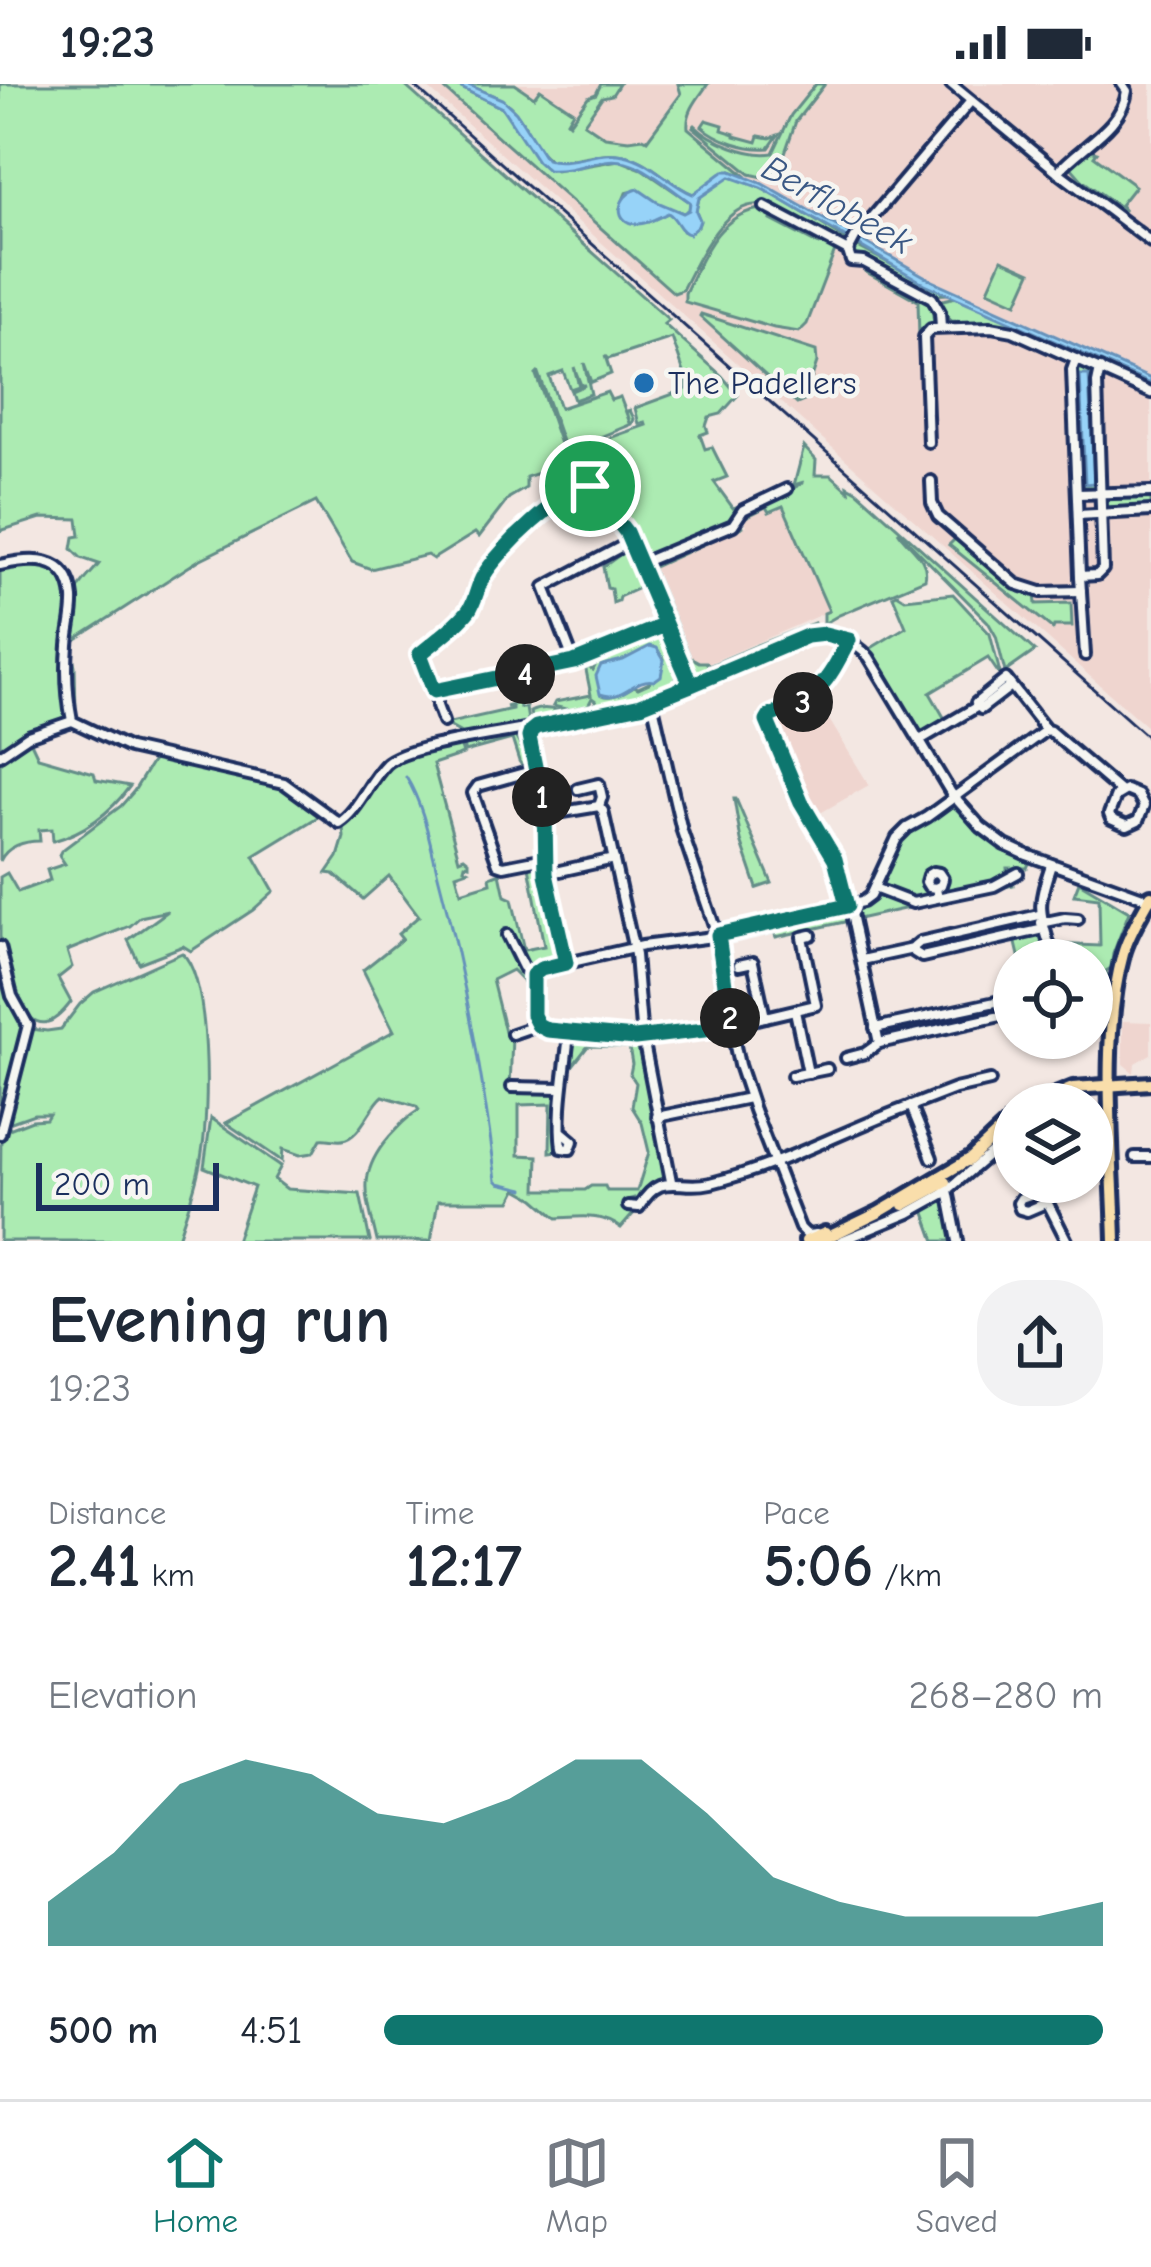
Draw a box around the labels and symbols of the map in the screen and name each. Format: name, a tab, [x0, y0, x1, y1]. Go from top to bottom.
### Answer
water label: Berflobeek	[755, 147, 920, 263]
place label: The Padellers	[668, 364, 856, 402]
marker: The Padellers	[631, 370, 657, 396]
pin	[539, 435, 641, 537]
pin: 4	[495, 644, 555, 704]
pin: 3	[773, 672, 833, 732]
pin: 1	[512, 767, 572, 827]
pin: 2	[700, 988, 760, 1048]
scale bar	[36, 1157, 219, 1210]

